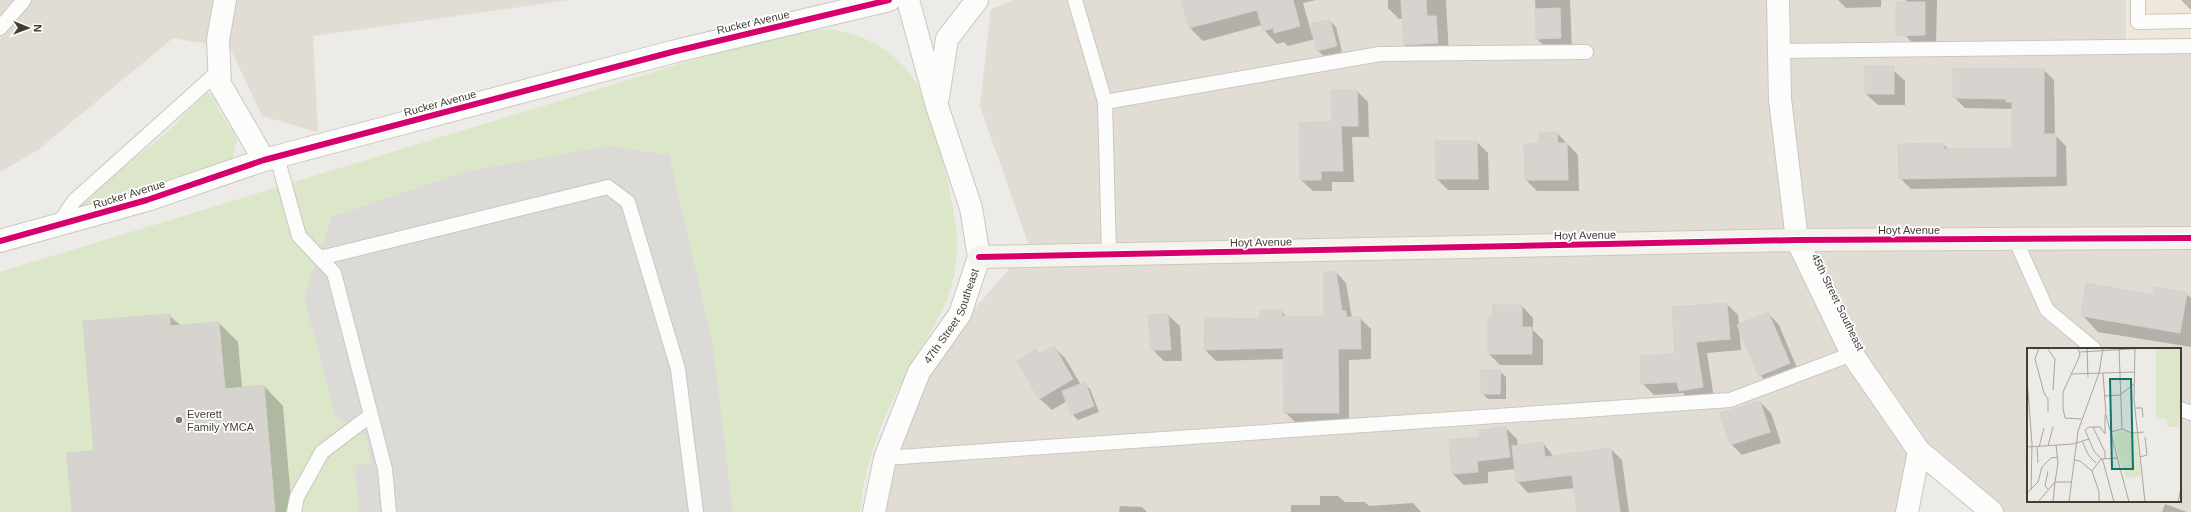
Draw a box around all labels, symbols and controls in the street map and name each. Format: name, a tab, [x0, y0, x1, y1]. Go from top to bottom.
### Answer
north arrow	[8, 8, 48, 48]
street label: Rucker Avenue	[715, 8, 791, 36]
text: N	[32, 24, 44, 32]
street label: Rucker Avenue	[403, 88, 477, 118]
street label: Rucker Avenue	[92, 177, 166, 211]
street label: Hoyt Avenue	[1878, 224, 1940, 236]
street label: Hoyt Avenue	[1554, 228, 1616, 242]
street label: Hoyt Avenue	[1230, 235, 1292, 249]
street label: 45th Street Southeast	[1809, 252, 1867, 352]
street label: 47th Street Southeast	[921, 267, 981, 366]
inset map	[2027, 348, 2181, 502]
place label: Everett Family YMCA	[187, 408, 255, 433]
marker: Everett Family YMCA	[174, 415, 184, 425]

